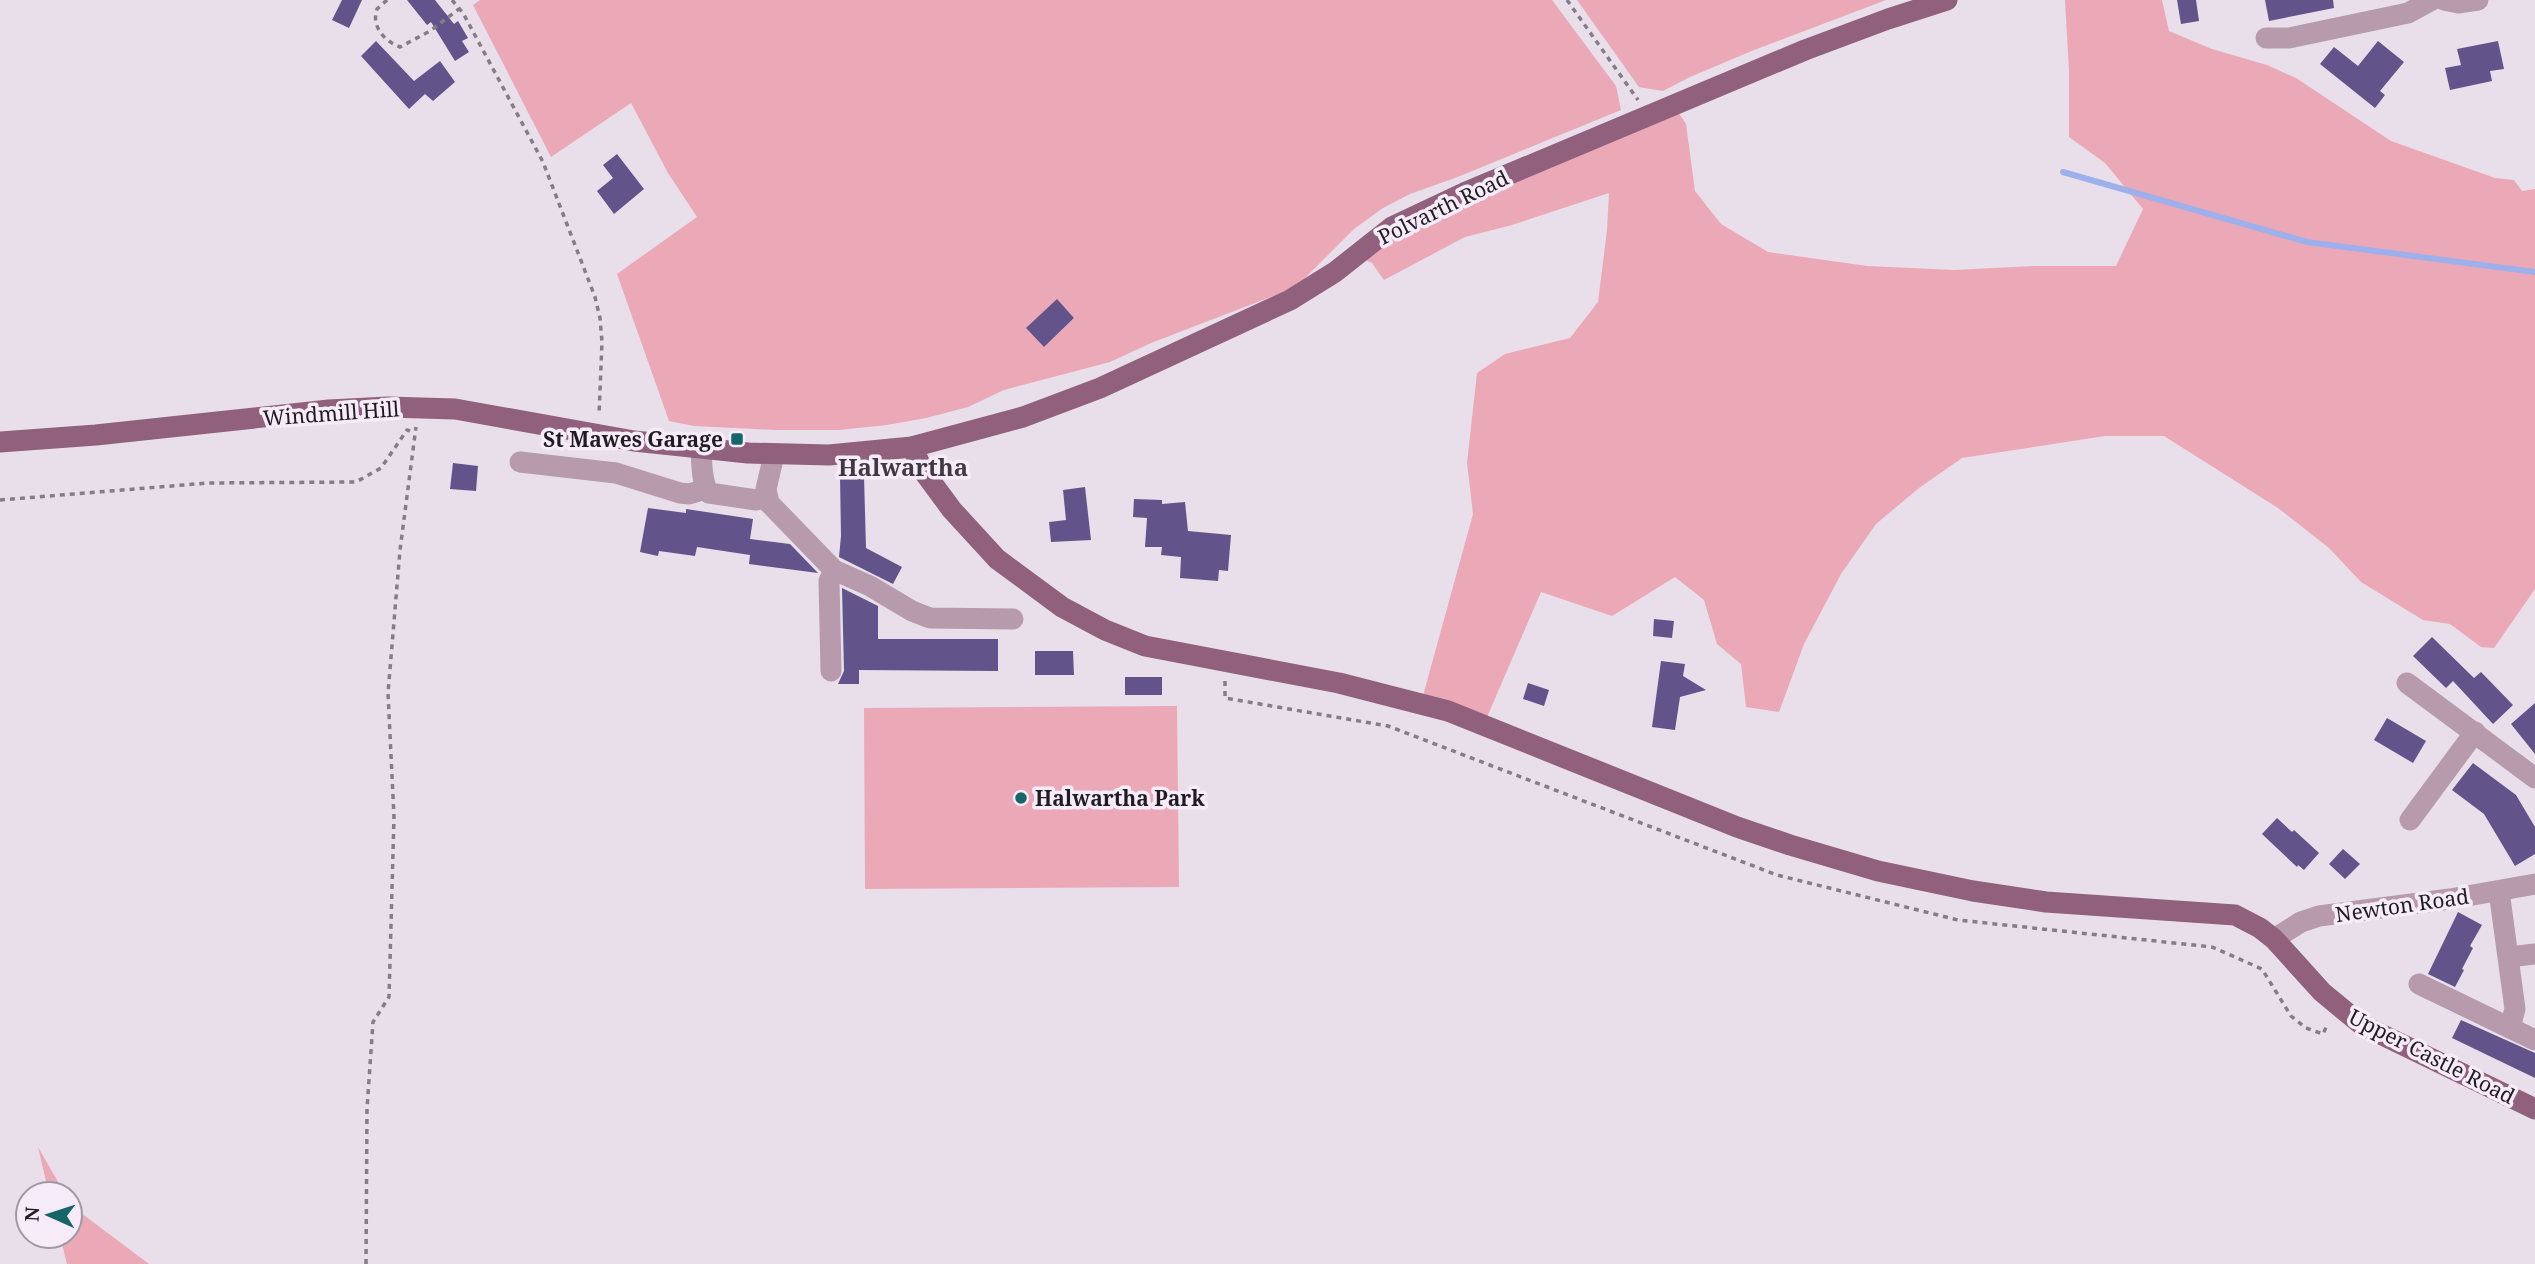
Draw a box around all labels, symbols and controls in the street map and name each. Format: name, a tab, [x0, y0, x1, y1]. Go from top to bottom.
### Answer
street label: Polvarth Road	[1373, 163, 1513, 251]
street label: Windmill Hill	[262, 394, 401, 432]
place label: St Mawes Garage	[543, 425, 723, 453]
marker: St Mawes Garage	[729, 431, 745, 447]
district label: Halwartha	[838, 450, 968, 483]
place label: Halwartha Park	[1035, 784, 1205, 812]
marker: Halwartha Park	[1013, 790, 1029, 806]
street label: Newton Road	[2333, 882, 2471, 928]
street label: Upper Castle Road	[2344, 1002, 2520, 1110]
north arrow	[14, 1180, 84, 1250]
text: N	[19, 1206, 45, 1222]

